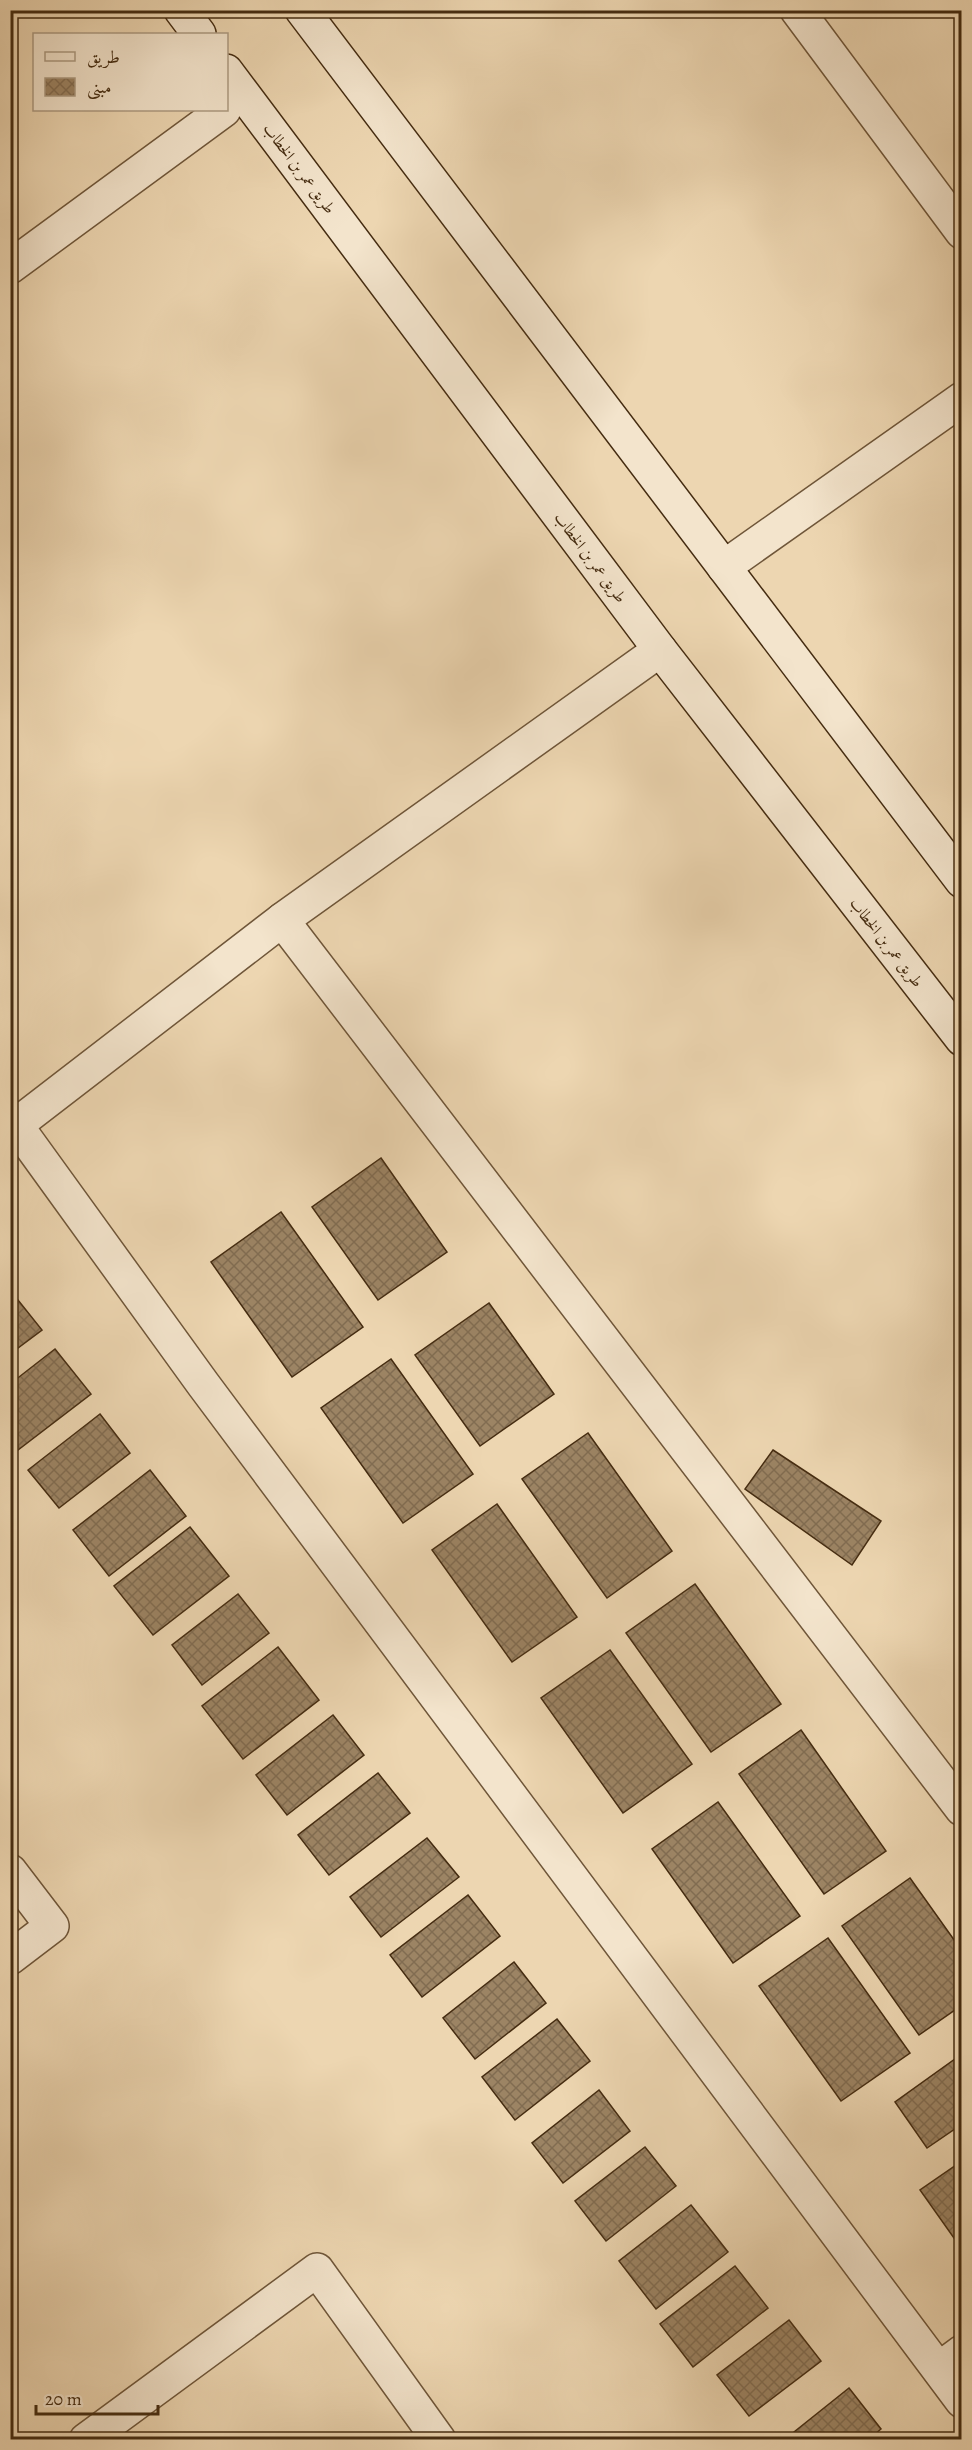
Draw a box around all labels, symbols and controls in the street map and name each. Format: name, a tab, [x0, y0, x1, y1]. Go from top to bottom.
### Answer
legend	[33, 33, 228, 111]
text: طريق	[87, 45, 120, 69]
text: مبنى	[87, 75, 112, 100]
street label: طريق عمر بن الخطاب	[258, 119, 341, 218]
street label: طريق عمر بن الخطاب	[549, 508, 632, 607]
street label: طريق عمر بن الخطاب	[844, 893, 928, 992]
scale bar	[36, 2378, 158, 2416]
text: 20 m	[45, 2387, 82, 2411]

